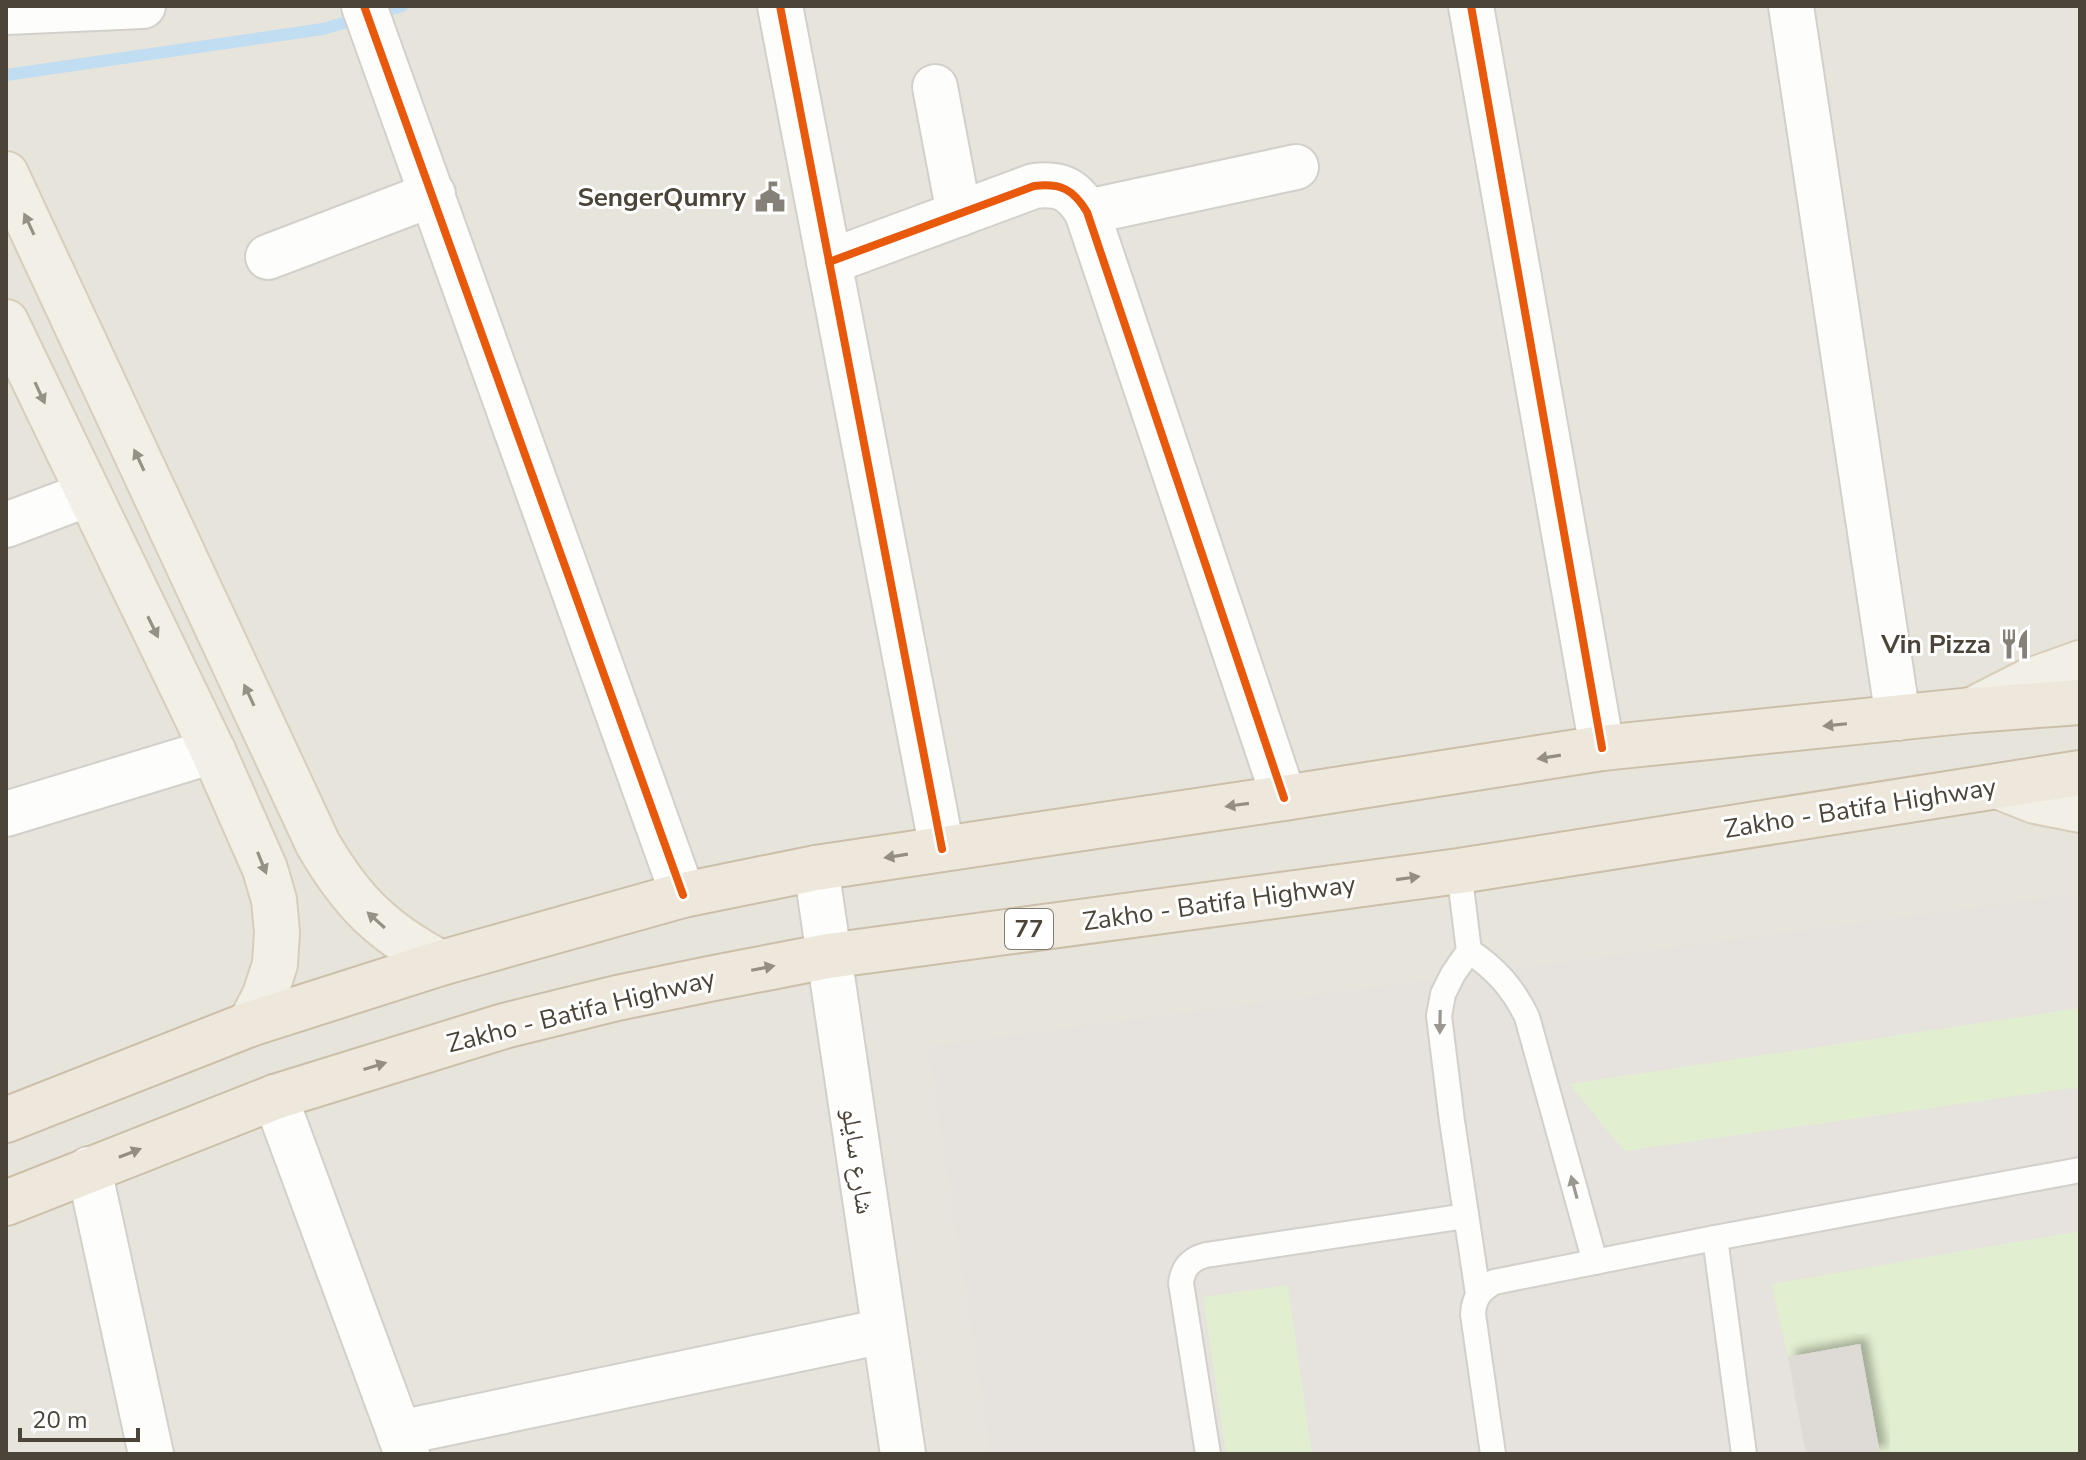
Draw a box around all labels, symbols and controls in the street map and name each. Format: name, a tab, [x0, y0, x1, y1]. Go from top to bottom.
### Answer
place label: SengerQumry	[577, 180, 746, 215]
public building icon: SengerQumry	[753, 180, 787, 214]
one-way arrow	[23, 212, 36, 236]
one-way arrow	[33, 381, 47, 404]
one-way arrow	[132, 448, 146, 471]
one-way arrow	[146, 615, 159, 638]
place label: Vin Pizza	[1880, 627, 1991, 662]
restaurant icon: Vin Pizza	[1998, 627, 2032, 661]
one-way arrow	[242, 684, 256, 707]
one-way arrow	[1822, 718, 1847, 731]
one-way arrow	[1536, 751, 1561, 764]
street label: Zakho - Batifa Highway	[1721, 769, 1999, 847]
one-way arrow	[1224, 799, 1249, 812]
one-way arrow	[884, 850, 909, 863]
one-way arrow	[256, 851, 269, 875]
street label: Zakho - Batifa Highway	[1080, 866, 1358, 939]
one-way arrow	[1396, 871, 1421, 884]
road number: 77	[1005, 909, 1053, 949]
one-way arrow	[367, 911, 386, 929]
street label: Zakho - Batifa Highway	[443, 961, 719, 1061]
one-way arrow	[751, 962, 776, 974]
one-way arrow	[1434, 1010, 1447, 1035]
one-way arrow	[364, 1059, 388, 1072]
street label: شارع سايلو	[833, 1105, 883, 1217]
one-way arrow	[118, 1146, 142, 1159]
one-way arrow	[1568, 1174, 1580, 1199]
scale bar	[20, 1392, 138, 1442]
text: 20 m	[32, 1404, 88, 1436]

